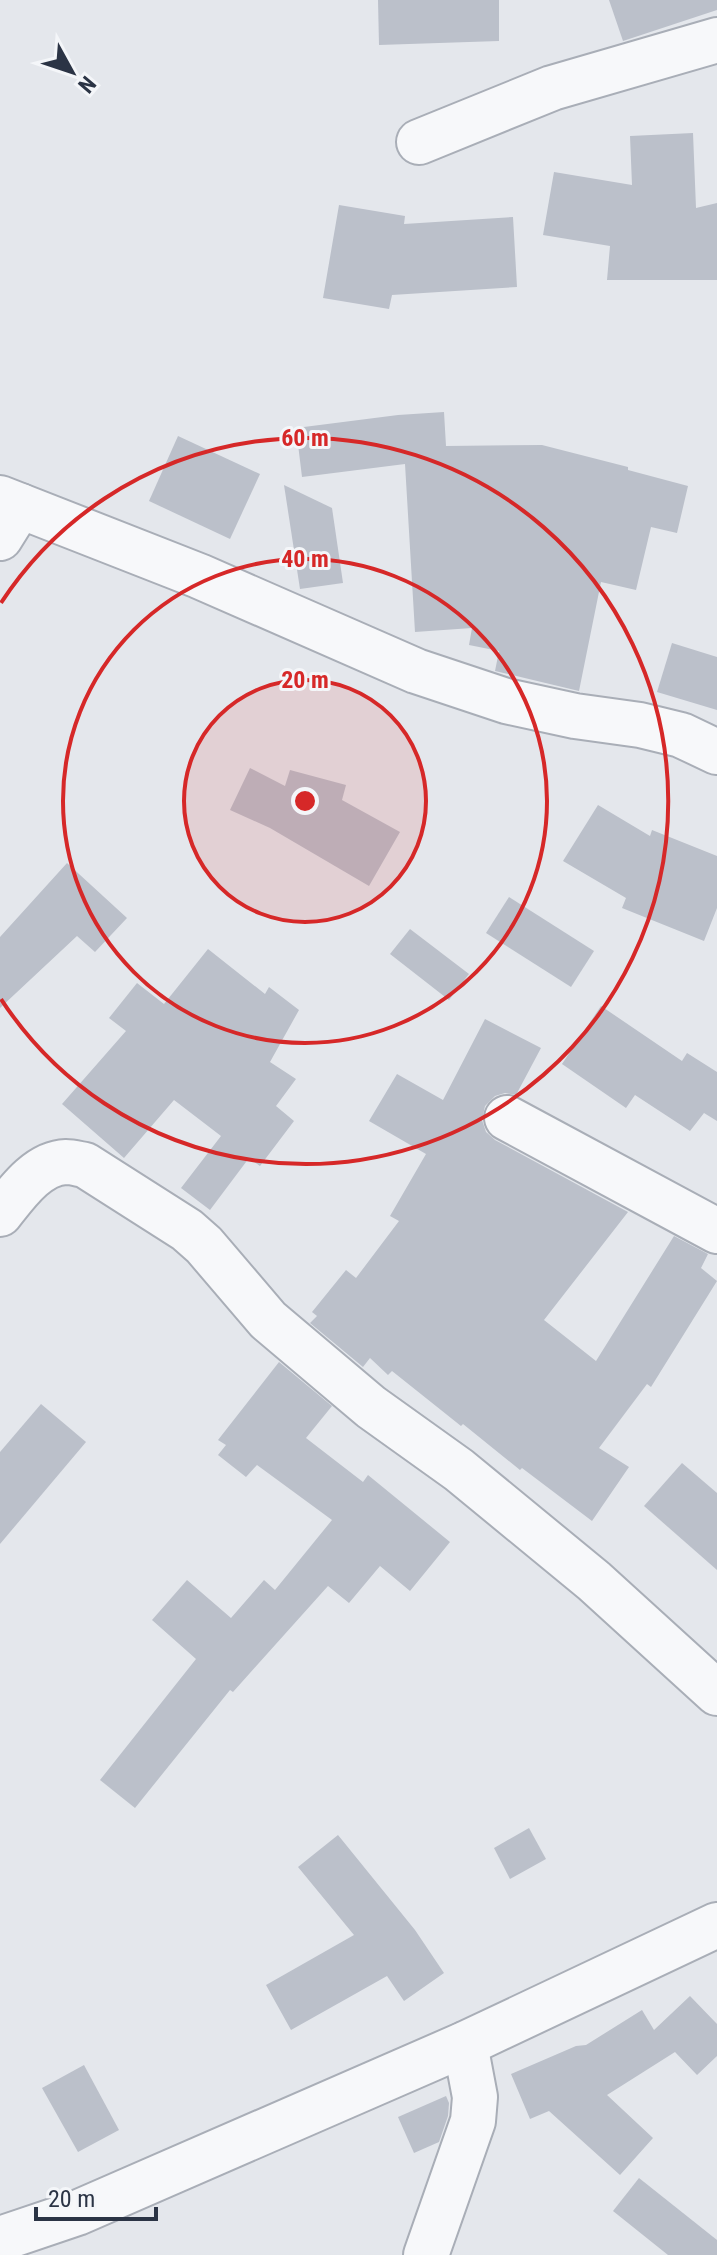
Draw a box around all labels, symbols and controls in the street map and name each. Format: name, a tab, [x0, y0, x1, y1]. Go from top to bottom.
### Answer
north arrow	[32, 32, 112, 112]
text: N	[73, 71, 101, 98]
text: 60 m	[281, 424, 329, 452]
text: 40 m	[281, 545, 329, 573]
text: 20 m	[281, 666, 329, 694]
centre of rings	[291, 787, 319, 815]
scale bar	[36, 2171, 156, 2221]
text: 20 m	[48, 2185, 95, 2213]

